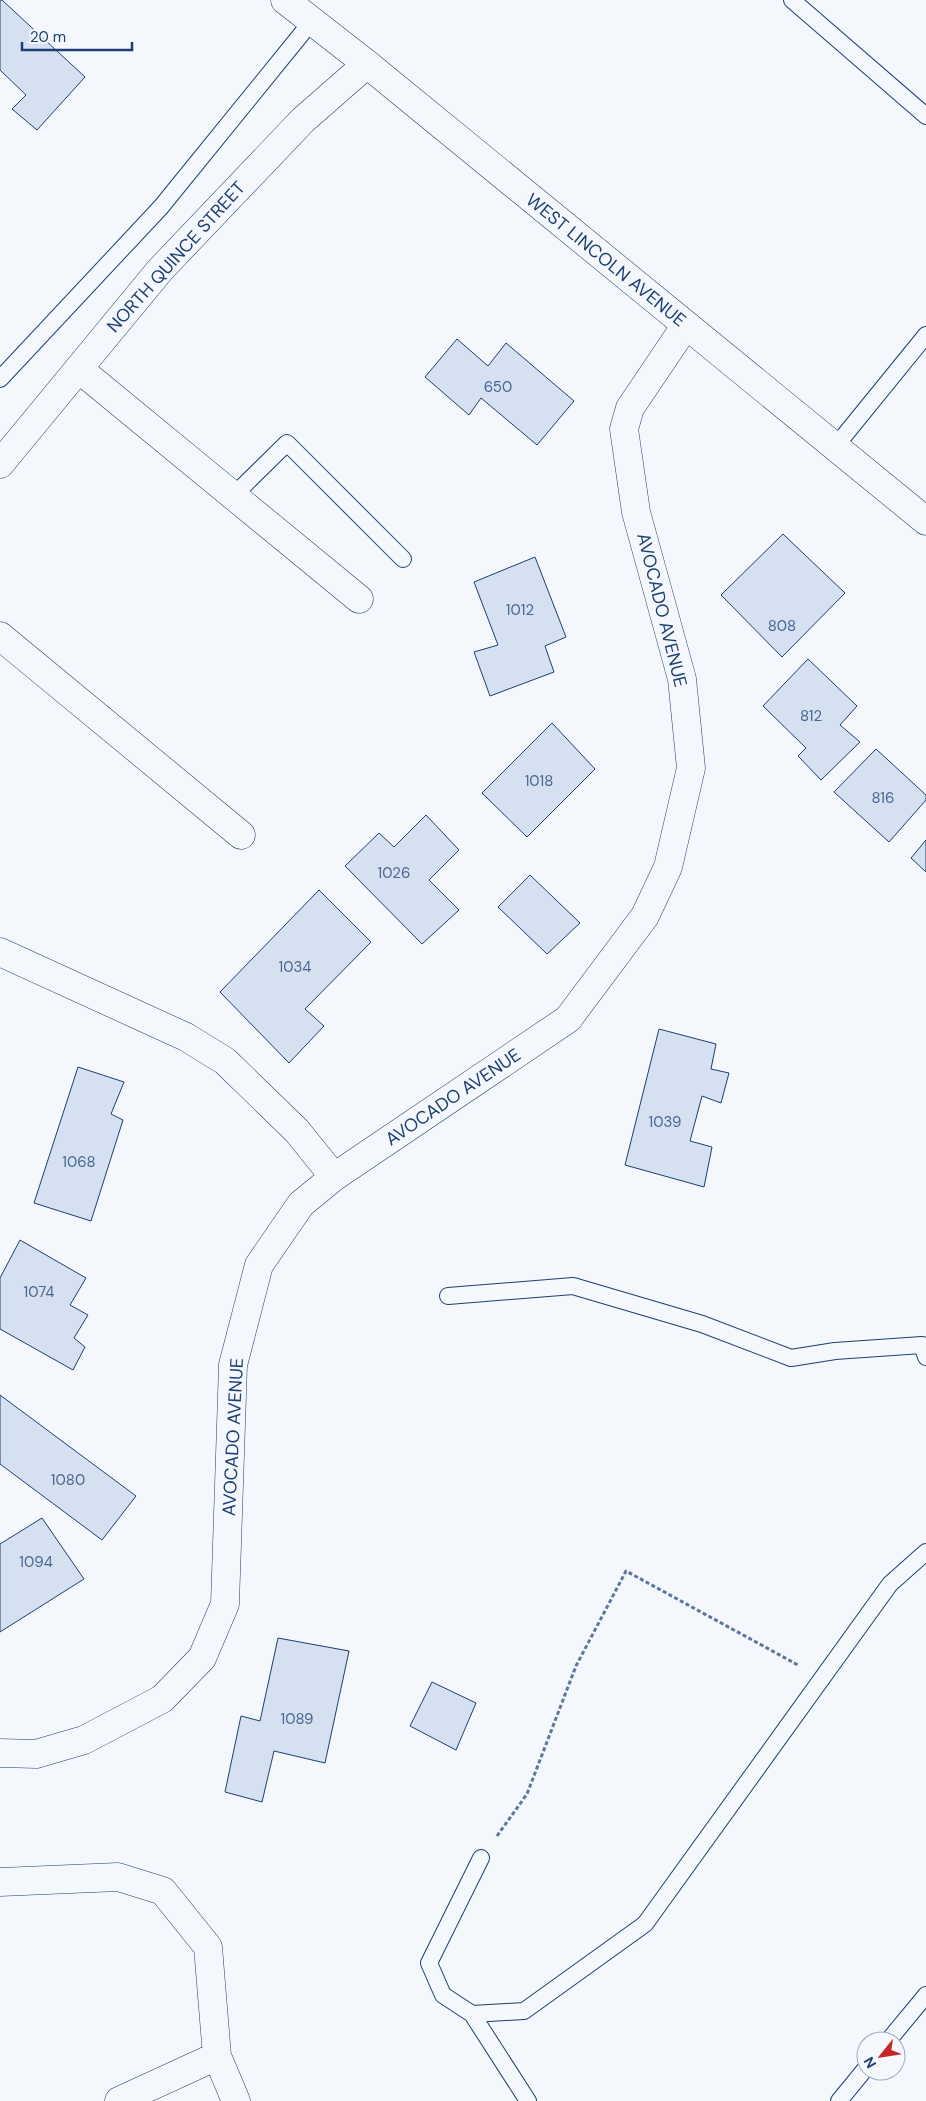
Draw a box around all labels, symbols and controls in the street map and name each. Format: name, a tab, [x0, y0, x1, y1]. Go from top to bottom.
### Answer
scale bar	[22, 20, 132, 52]
text: 20 m	[30, 27, 66, 47]
street label: NORTH QUINCE STREET	[102, 176, 250, 338]
street label: WEST LINCOLN AVENUE	[521, 188, 691, 332]
house number: 650	[484, 377, 512, 397]
street label: AVOCADO AVENUE	[631, 530, 693, 690]
house number: 1012	[506, 600, 534, 620]
house number: 808	[768, 616, 796, 636]
house number: 812	[800, 706, 822, 726]
house number: 1018	[525, 771, 553, 791]
house number: 816	[872, 788, 894, 808]
house number: 1026	[378, 863, 410, 883]
house number: 1034	[279, 957, 311, 977]
street label: AVOCADO AVENUE	[381, 1043, 525, 1151]
house number: 1039	[649, 1112, 681, 1132]
house number: 1068	[62, 1152, 96, 1172]
house number: 1074	[24, 1282, 54, 1302]
street label: AVOCADO AVENUE	[217, 1357, 249, 1517]
house number: 1080	[51, 1470, 85, 1490]
house number: 1094	[19, 1552, 53, 1572]
house number: 1089	[280, 1709, 314, 1729]
north arrow	[856, 2031, 906, 2081]
text: N	[859, 2054, 880, 2071]

